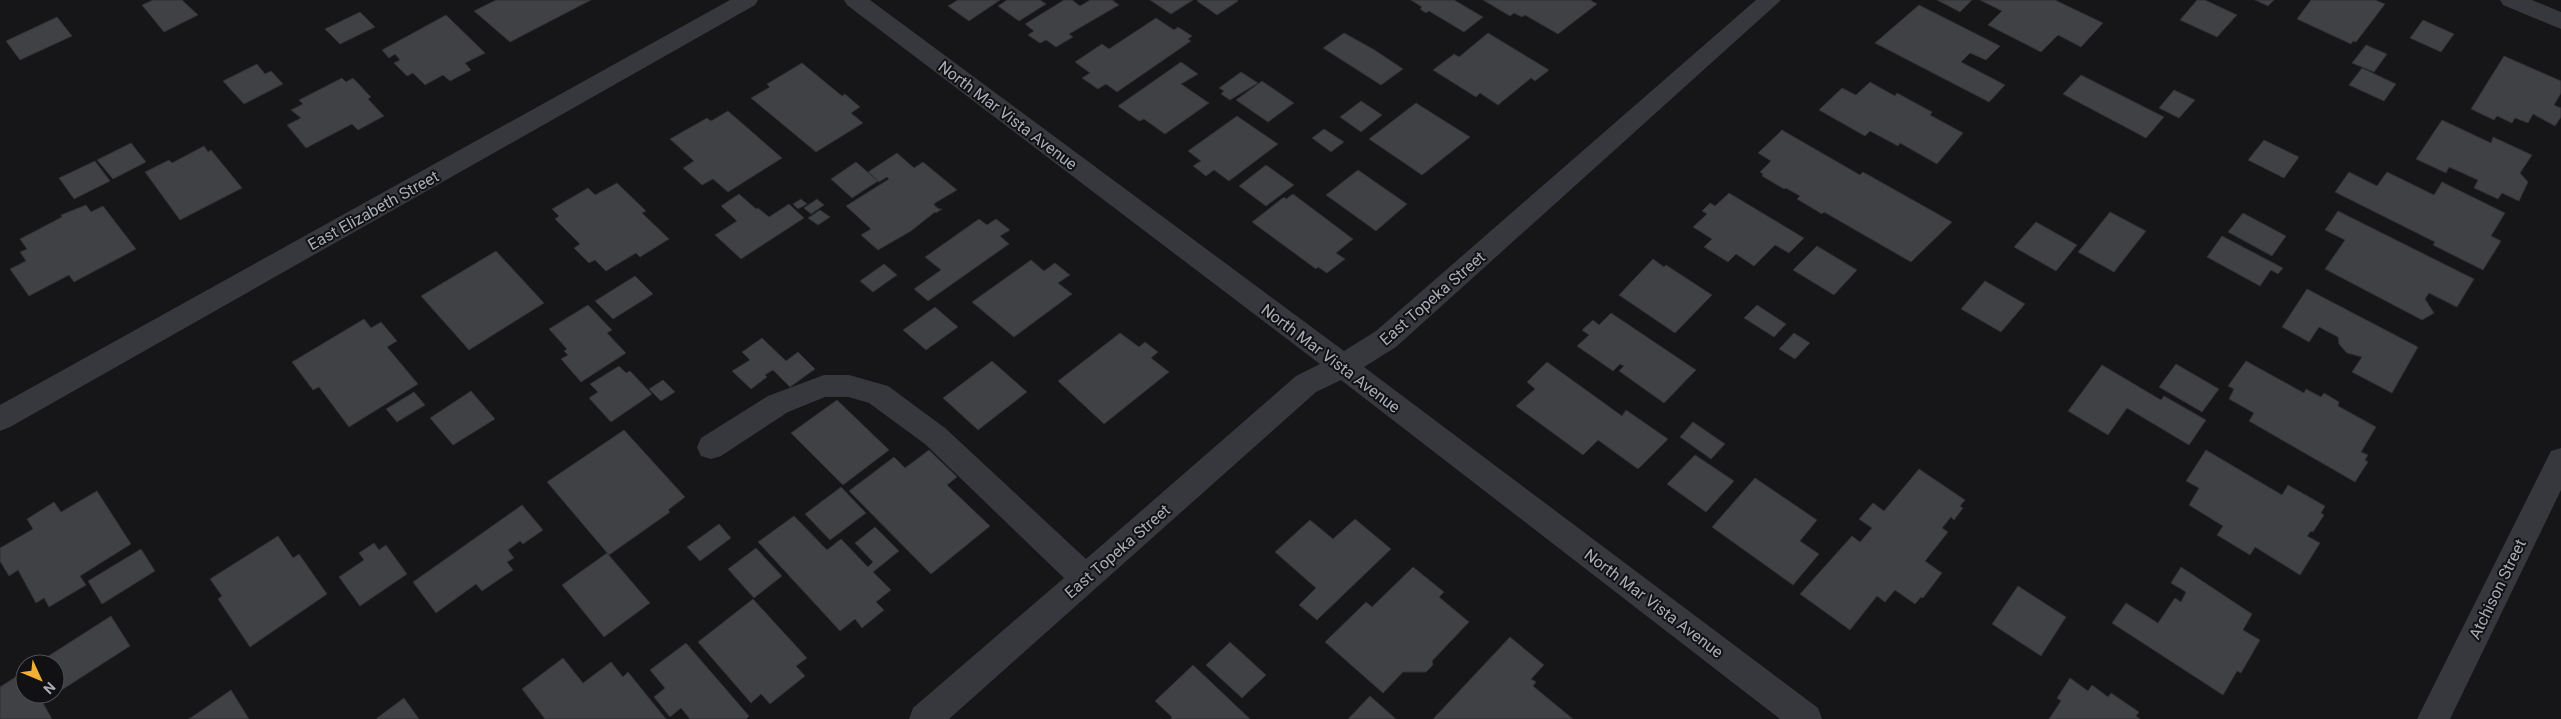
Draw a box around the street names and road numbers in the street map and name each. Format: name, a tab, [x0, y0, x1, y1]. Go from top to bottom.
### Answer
street label: North Mar Vista Avenue	[934, 57, 1081, 174]
street label: East Elizabeth Street	[305, 167, 442, 254]
street label: East Topeka Street	[1376, 247, 1489, 349]
street label: North Mar Vista Avenue	[1257, 300, 1404, 417]
street label: East Topeka Street	[1061, 500, 1174, 602]
street label: Atchison Street	[2465, 536, 2530, 642]
street label: North Mar Vista Avenue	[1580, 545, 1727, 662]

